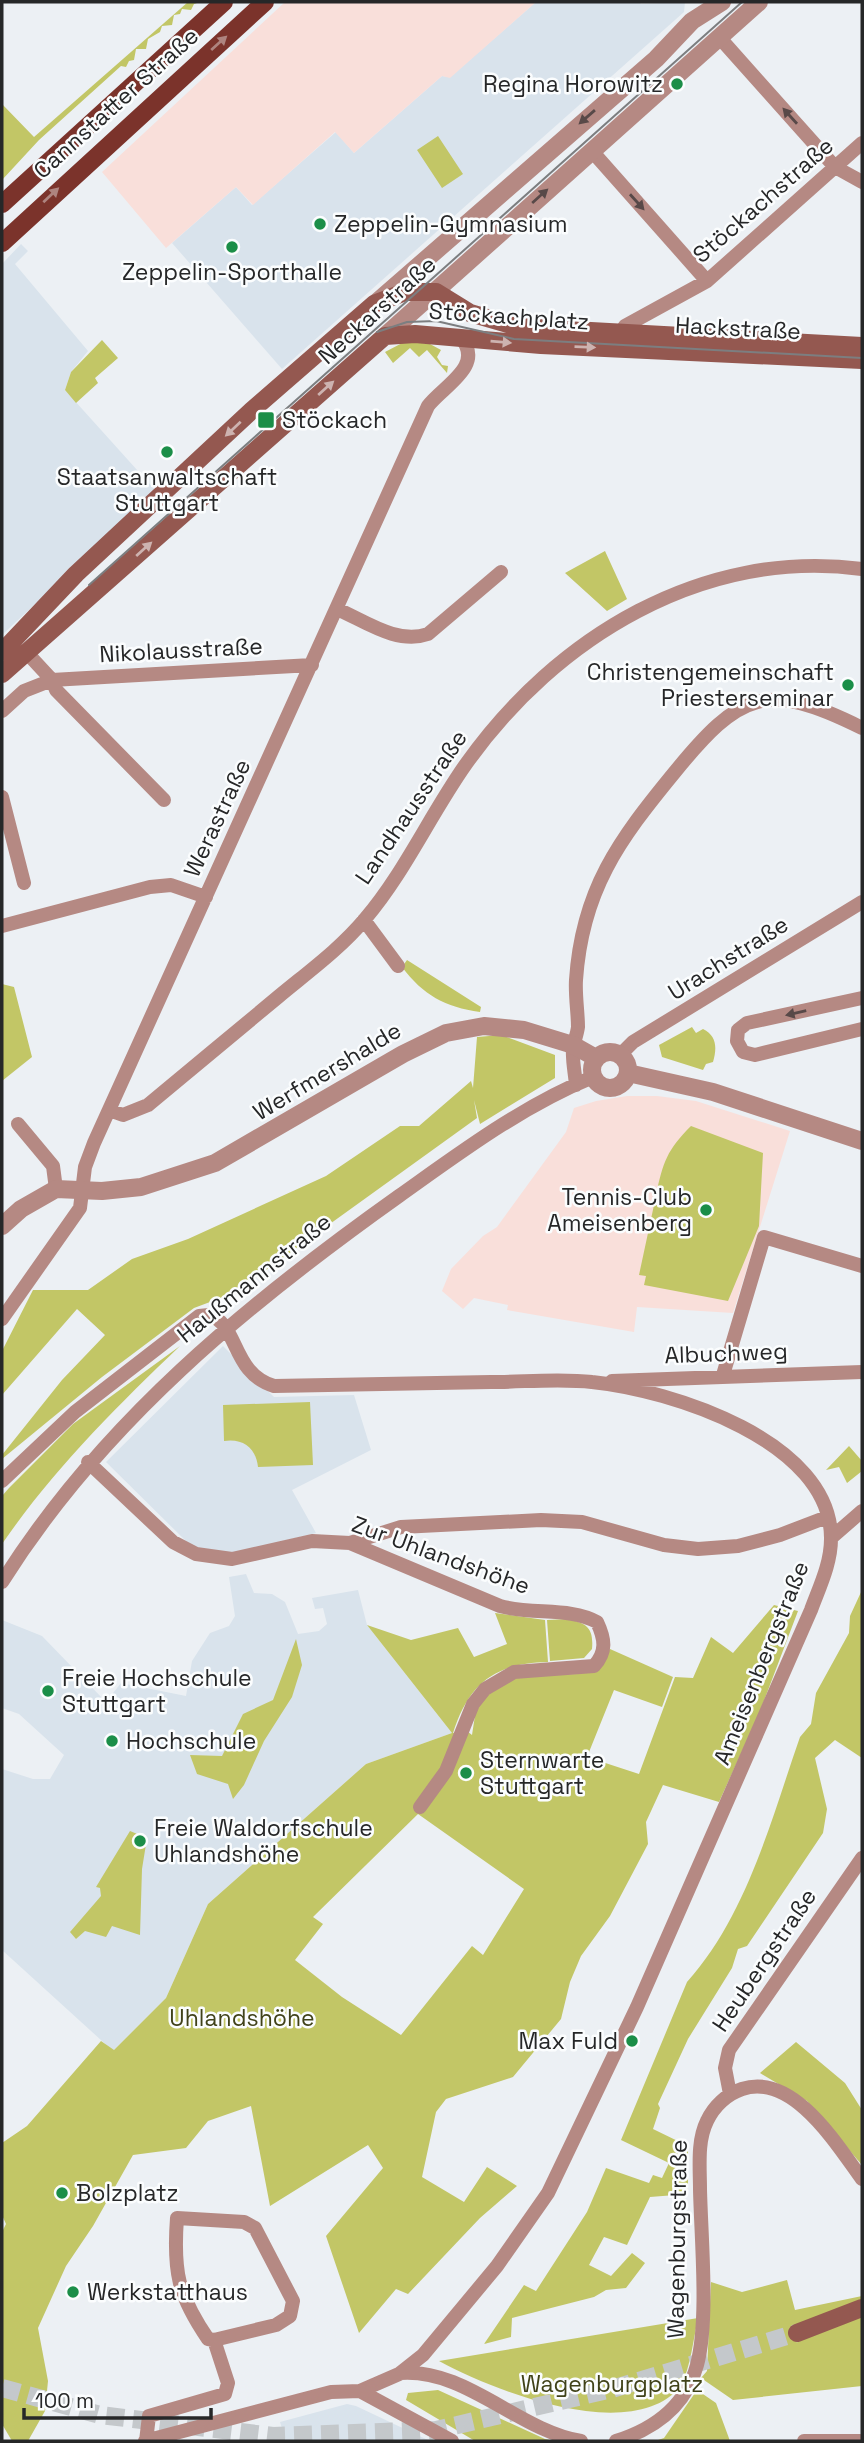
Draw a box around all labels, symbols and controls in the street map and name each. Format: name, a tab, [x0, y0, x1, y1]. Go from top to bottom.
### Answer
street label: Cannstatter Straße	[27, 21, 205, 185]
one-way arrow	[210, 35, 228, 51]
place label: Regina Horowitz	[483, 69, 663, 99]
marker: Regina Horowitz	[669, 76, 685, 92]
one-way arrow	[782, 108, 798, 125]
one-way arrow	[579, 109, 596, 124]
street label: Stöckachstraße	[686, 131, 840, 269]
one-way arrow	[42, 188, 59, 204]
one-way arrow	[532, 189, 549, 204]
one-way arrow	[629, 193, 644, 210]
place label: Zeppelin-Gymnasium	[334, 209, 568, 239]
marker: Zeppelin-Gymnasium	[312, 216, 328, 232]
marker: Zeppelin-Sporthalle	[224, 239, 240, 255]
street label: Neckarstraße	[312, 249, 442, 371]
place label: Zeppelin-Sporthalle	[122, 257, 342, 287]
street label: Stöckachplatz	[428, 295, 590, 337]
street label: Hackstraße	[674, 310, 802, 346]
one-way arrow	[490, 337, 512, 348]
one-way arrow	[574, 341, 596, 352]
one-way arrow	[317, 381, 334, 397]
place label: Stöckach	[282, 405, 387, 435]
marker: Stöckach	[256, 410, 276, 430]
one-way arrow	[225, 420, 242, 436]
marker: Staatsanwaltschaft Stuttgart	[159, 444, 175, 460]
place label: Staatsanwaltschaft Stuttgart	[57, 462, 277, 518]
one-way arrow	[136, 541, 153, 557]
street label: Nikolausstraße	[98, 631, 264, 669]
place label: Christengemeinschaft Priesterseminar	[587, 657, 834, 713]
marker: Christengemeinschaft Priesterseminar	[840, 677, 856, 693]
street label: Landhausstraße	[348, 724, 474, 890]
street label: Werastraße	[177, 754, 257, 882]
street label: Urachstraße	[662, 909, 794, 1007]
one-way arrow	[785, 1007, 807, 1018]
street label: Werfmershalde	[247, 1015, 407, 1127]
place label: Tennis-Club Ameisenberg	[547, 1182, 692, 1238]
marker: Tennis-Club Ameisenberg	[698, 1202, 714, 1218]
street label: Haußmannstraße	[171, 1207, 337, 1349]
street label: Albuchweg	[664, 1336, 788, 1370]
street label: Zur Uhlandshöhe	[348, 1509, 534, 1601]
street label: Ameisenbergstraße	[706, 1557, 816, 1769]
place label: Freie Hochschule Stuttgart	[62, 1663, 252, 1719]
marker: Freie Hochschule Stuttgart	[40, 1683, 56, 1699]
place label: Hochschule	[126, 1726, 256, 1756]
marker: Hochschule	[104, 1733, 120, 1749]
place label: Sternwarte Stuttgart	[480, 1745, 604, 1801]
marker: Sternwarte Stuttgart	[458, 1765, 474, 1781]
place label: Freie Waldorfschule Uhlandshöhe	[154, 1813, 373, 1869]
marker: Freie Waldorfschule Uhlandshöhe	[132, 1833, 148, 1849]
street label: Heubergstraße	[705, 1883, 823, 2037]
park label: Uhlandshöhe	[169, 2003, 315, 2033]
place label: Max Fuld	[518, 2026, 618, 2056]
marker: Max Fuld	[624, 2033, 640, 2049]
street label: Wagenburgstraße	[660, 2139, 694, 2339]
place label: Bolzplatz	[76, 2178, 179, 2208]
marker: Bolzplatz	[54, 2185, 70, 2201]
place label: Werkstatthaus	[87, 2277, 248, 2307]
marker: Werkstatthaus	[65, 2284, 81, 2300]
park label: Wagenburgplatz	[521, 2369, 703, 2399]
scale bar	[24, 2376, 212, 2420]
text: 100 m	[35, 2387, 94, 2414]

